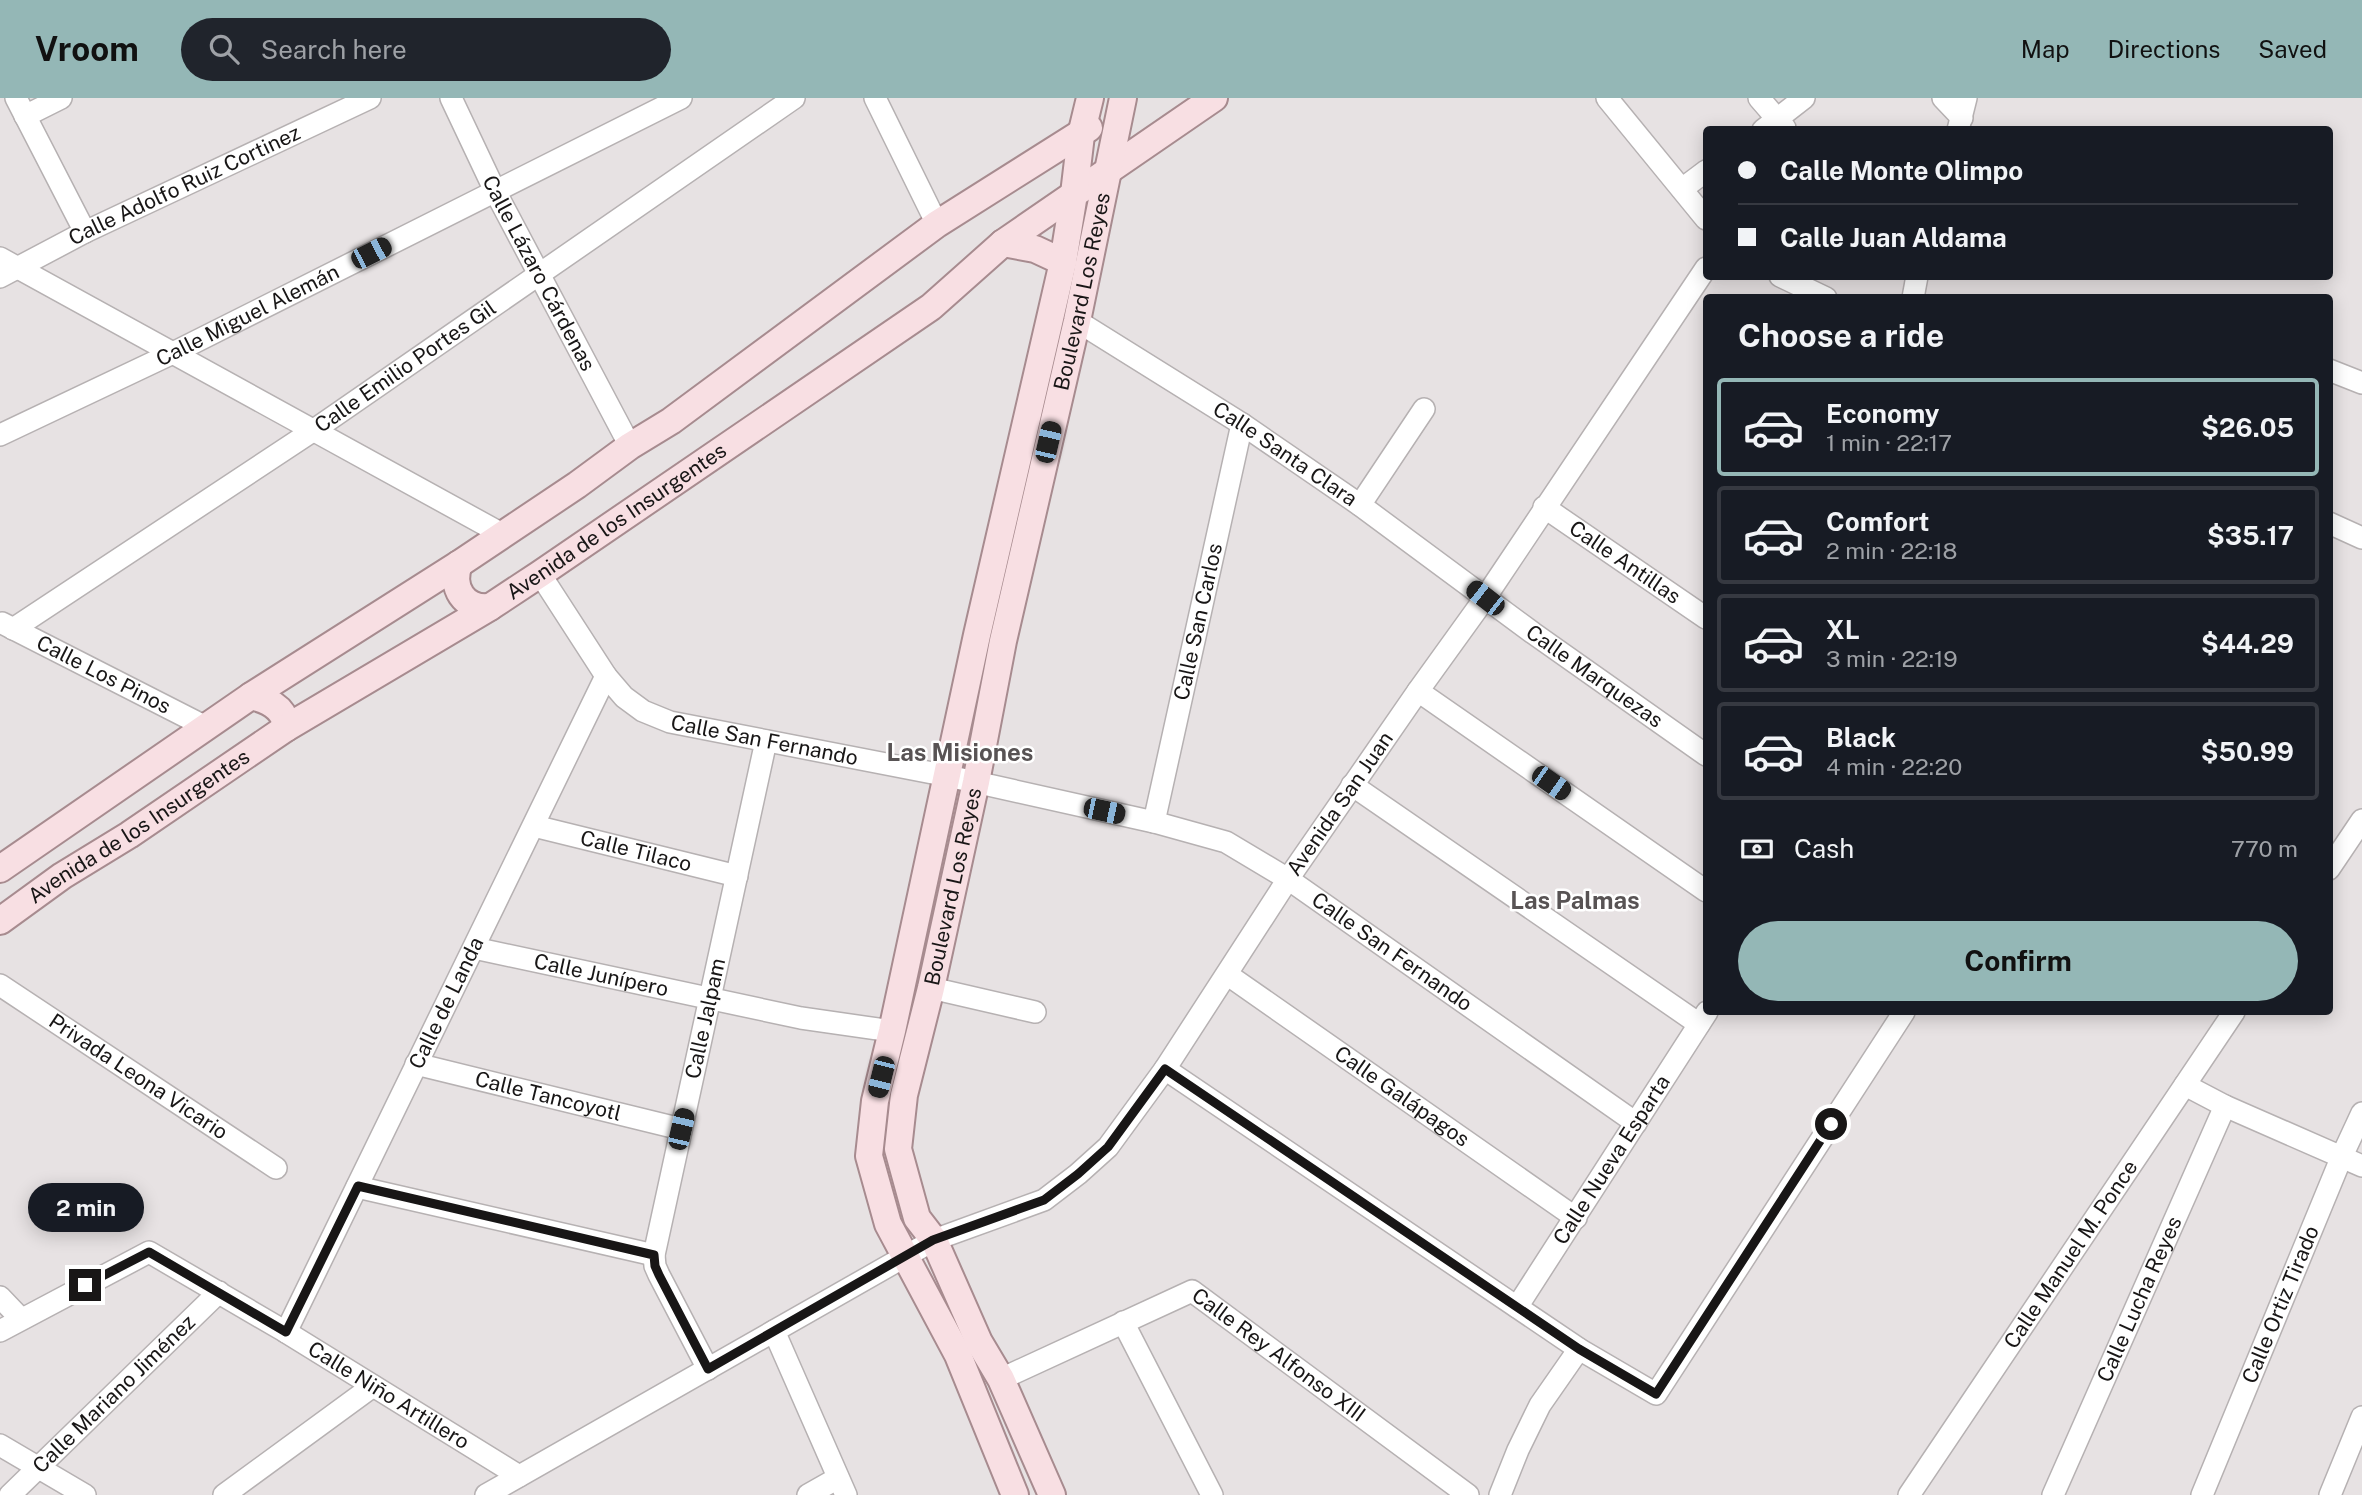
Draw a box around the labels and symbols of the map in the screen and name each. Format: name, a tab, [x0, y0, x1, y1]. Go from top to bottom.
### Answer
street label: Calle Adolfo Ruiz Cortinez	[64, 120, 304, 250]
street label: Calle Lázaro Cárdenas	[477, 171, 601, 375]
street label: Boulevard Los Reyes	[1048, 190, 1115, 393]
car	[348, 234, 395, 272]
street label: Calle Miguel Alemán	[152, 259, 343, 371]
street label: Calle Emilio Portes Gil	[310, 295, 501, 438]
street label: Calle Santa Clara	[1209, 396, 1362, 511]
car	[1034, 419, 1063, 465]
street label: Avenida de los Insurgentes	[502, 438, 731, 605]
street label: Calle Antillas	[1565, 515, 1686, 609]
street label: Calle San Carlos	[1168, 541, 1227, 703]
car	[1462, 577, 1509, 619]
street label: Calle Marquezas	[1521, 619, 1668, 733]
street label: Calle Los Pinos	[33, 630, 175, 719]
street label: Calle San Fernando	[669, 709, 860, 770]
street label: Avenida San Juan	[1281, 727, 1398, 880]
district label: Las Misiones	[886, 738, 1034, 766]
street label: Avenida de los Insurgentes	[23, 744, 254, 909]
car	[1528, 762, 1575, 804]
street label: Boulevard Los Reyes	[919, 785, 986, 988]
car	[1082, 796, 1127, 826]
street label: Calle Tilaco	[578, 825, 694, 876]
district label: Las Palmas	[1510, 886, 1640, 914]
street label: Calle San Fernando	[1307, 887, 1477, 1016]
street label: Calle de Landa	[403, 933, 489, 1073]
street label: Calle Junípero	[532, 948, 671, 1001]
street label: Calle Jalpam	[680, 956, 730, 1081]
street label: Privada Leona Vicario	[44, 1008, 233, 1145]
street label: Calle Galápagos	[1330, 1040, 1474, 1152]
car	[866, 1054, 897, 1100]
street label: Calle Tancoyotl	[472, 1066, 624, 1126]
street label: Calle Nueva Esparta	[1548, 1070, 1675, 1249]
car	[667, 1106, 696, 1152]
route start	[1815, 1108, 1847, 1140]
street label: Calle Manuel M. Ponce	[1998, 1155, 2143, 1353]
callout: 2 min	[27, 1184, 143, 1232]
street label: Calle Lucha Reyes	[2092, 1212, 2187, 1386]
street label: Calle Ortiz Tirado	[2237, 1222, 2324, 1387]
route end	[69, 1269, 101, 1301]
street label: Calle Rey Alfonso XIII	[1187, 1282, 1371, 1427]
street label: Calle Mariano Jiménez	[27, 1309, 200, 1478]
street label: Calle Niño Artillero	[304, 1336, 474, 1454]

